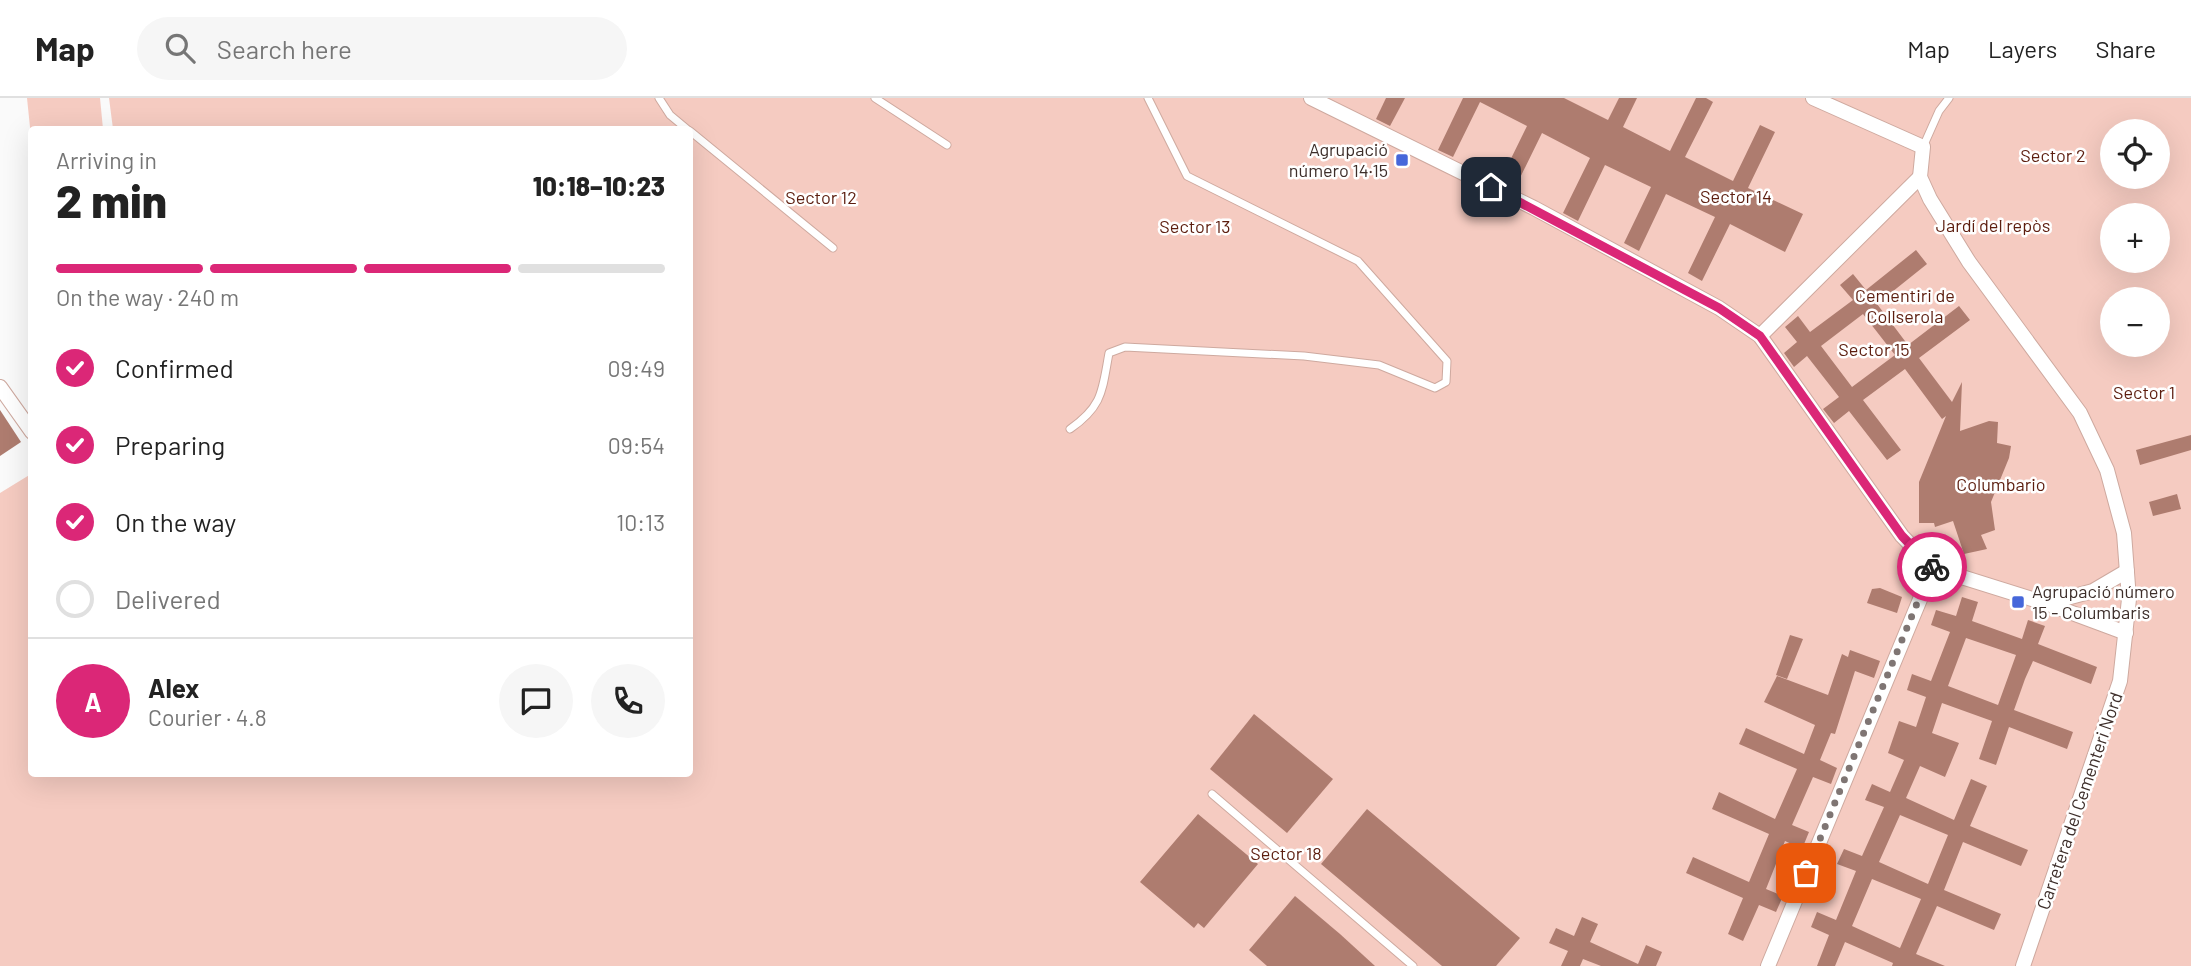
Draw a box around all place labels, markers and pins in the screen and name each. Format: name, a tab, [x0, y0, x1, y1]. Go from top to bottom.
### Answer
place label: Agrupació número 14·15	[1289, 138, 1388, 181]
marker: Agrupació número 14·15	[1394, 152, 1410, 168]
pin	[1461, 157, 1521, 217]
place label: Agrupació número 15 - Columbaris	[2032, 580, 2175, 623]
marker: Agrupació número 15 - Columbaris	[2010, 594, 2026, 610]
pin	[1776, 843, 1836, 903]

